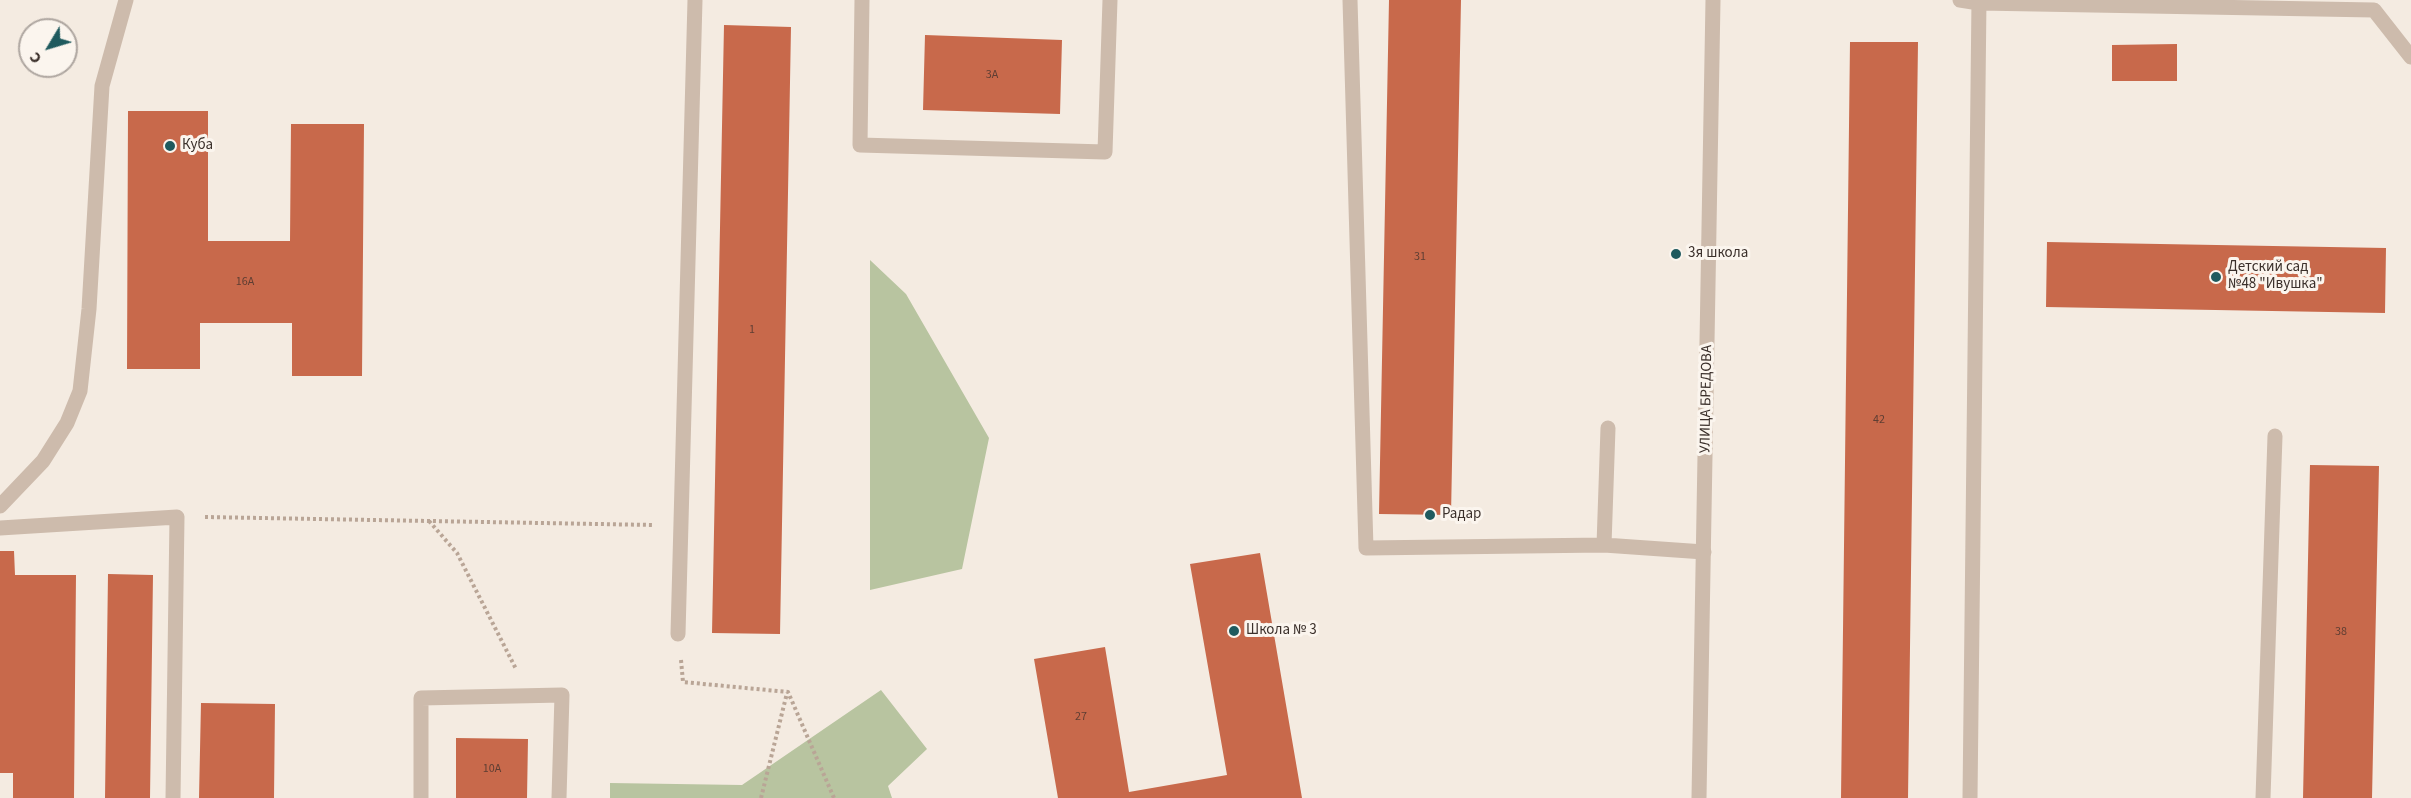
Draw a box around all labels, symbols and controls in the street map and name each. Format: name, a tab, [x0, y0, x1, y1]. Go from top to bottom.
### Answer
north arrow	[18, 18, 78, 78]
text: С	[24, 47, 47, 68]
house number: 3А	[986, 68, 998, 82]
place label: Куба	[182, 137, 213, 155]
marker: Куба	[163, 139, 177, 153]
place label: 3я школа	[1688, 245, 1748, 263]
marker: 3я школа	[1669, 247, 1683, 261]
house number: 31	[1414, 250, 1426, 264]
place label: Детский сад №48 "Ивушка"	[2228, 259, 2323, 294]
marker: Детский сад №48 "Ивушка"	[2209, 270, 2223, 284]
house number: 16А	[236, 275, 254, 289]
house number: 1	[749, 323, 755, 337]
street label: УЛИЦА БРЕДОВА	[1697, 345, 1717, 453]
house number: 42	[1873, 413, 1885, 427]
place label: Радар	[1442, 506, 1481, 524]
marker: Радар	[1423, 508, 1437, 522]
place label: Школа № 3	[1246, 622, 1317, 640]
marker: Школа № 3	[1227, 624, 1241, 638]
house number: 38	[2335, 625, 2347, 639]
house number: 27	[1075, 710, 1087, 724]
house number: 10А	[483, 762, 501, 776]

